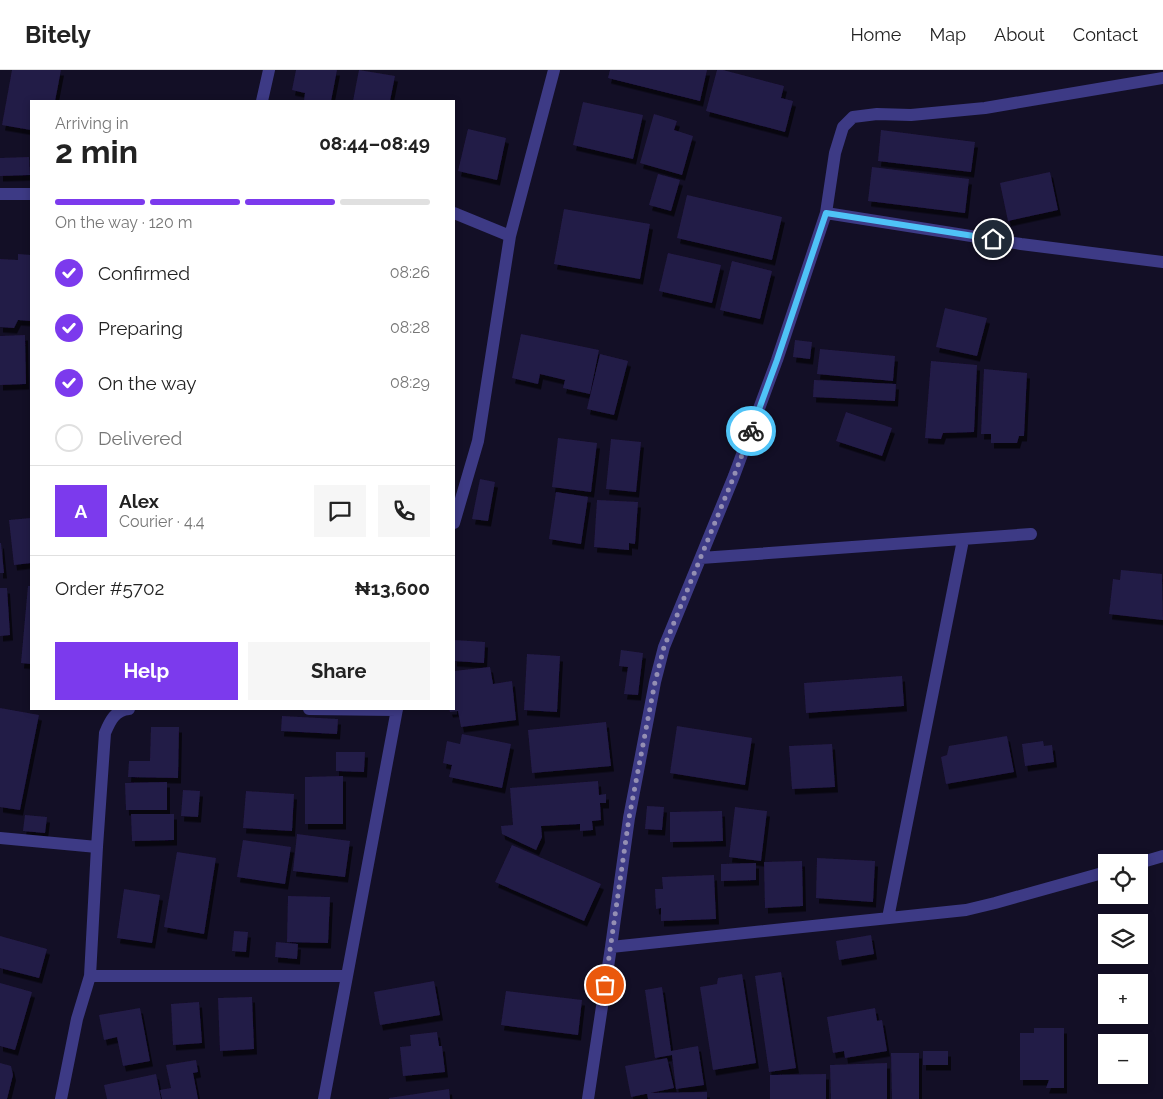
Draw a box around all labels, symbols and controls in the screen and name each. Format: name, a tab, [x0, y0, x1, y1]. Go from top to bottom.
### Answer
text: Bitely	[25, 20, 91, 49]
text: Home	[850, 24, 901, 45]
text: Map	[929, 24, 966, 45]
text: About	[994, 24, 1045, 45]
text: Contact	[1073, 24, 1138, 45]
text: Arriving in	[55, 114, 129, 133]
text: 08:44–08:49	[319, 132, 430, 154]
text: 2 min	[55, 133, 138, 170]
text: On the way · 120 m	[55, 213, 193, 232]
pin	[972, 218, 1014, 260]
icon: home	[979, 225, 1007, 253]
icon: check	[55, 259, 83, 287]
text: Confirmed	[98, 262, 190, 284]
text: 08:26	[390, 263, 430, 282]
icon: check	[55, 314, 83, 342]
text: Preparing	[98, 317, 183, 339]
text: 08:28	[390, 318, 430, 337]
icon: check	[55, 369, 83, 397]
text: On the way	[98, 372, 197, 394]
text: 08:29	[390, 373, 430, 392]
courier	[726, 406, 776, 456]
icon: bike	[737, 417, 765, 445]
text: Delivered	[98, 427, 182, 449]
button: chat	[314, 485, 366, 537]
button: phone	[378, 485, 430, 537]
text: Alex	[119, 490, 159, 512]
text: A	[75, 500, 87, 522]
text: Courier · 4.4	[119, 512, 204, 531]
text: Order #5702	[55, 577, 164, 599]
text: ₦13,600	[354, 577, 430, 599]
button: Help	[55, 642, 238, 700]
button: Share	[248, 642, 430, 700]
map controls	[1098, 854, 1148, 1084]
button: locate	[1098, 854, 1148, 904]
button: layers	[1098, 914, 1148, 964]
pin	[584, 964, 626, 1006]
icon: bag	[591, 971, 619, 999]
button: +	[1098, 974, 1148, 1024]
button: −	[1098, 1034, 1148, 1084]

